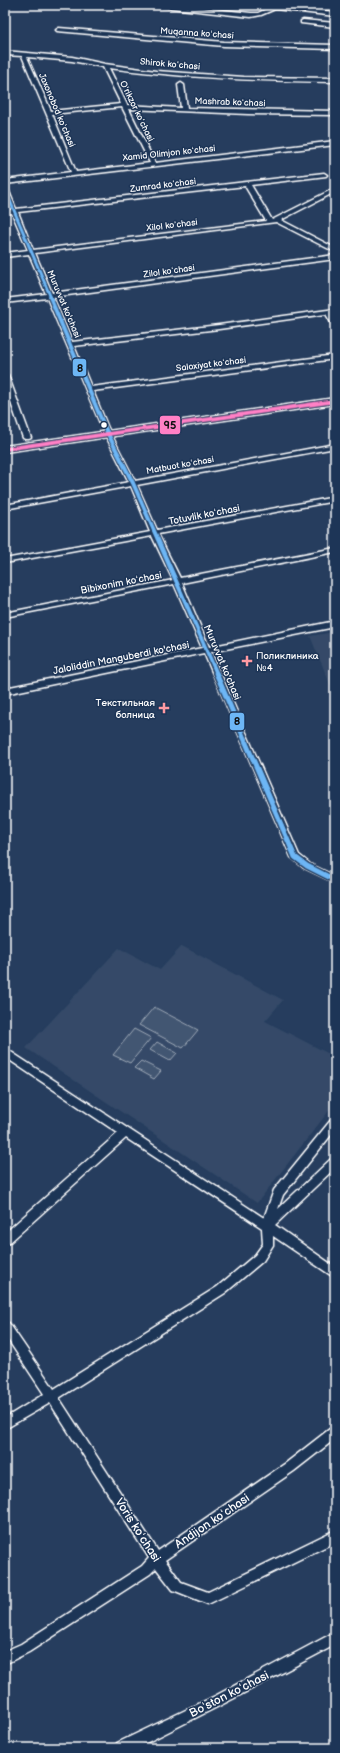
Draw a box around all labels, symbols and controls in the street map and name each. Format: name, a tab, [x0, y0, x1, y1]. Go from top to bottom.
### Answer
street label: Muqanna koʻchasi	[160, 25, 234, 42]
street label: Shirok koʻchasi	[139, 56, 200, 73]
street label: Jaxonobod koʻchasi	[36, 71, 77, 149]
street label: Oʻrikzor koʻchasi	[117, 79, 156, 143]
street label: Mashrab koʻchasi	[194, 96, 266, 109]
street label: Xamid Olimjon koʻchasi	[121, 143, 216, 164]
street label: Zumrad koʻchasi	[128, 176, 197, 195]
street label: Xilol koʻchasi	[145, 217, 198, 234]
street label: Zilol koʻchasi	[142, 262, 196, 281]
street label: Muruvvat ko'chasi	[44, 269, 83, 340]
street label: Saloxiyat koʻchasi	[175, 355, 247, 374]
line badge: 8	[72, 358, 87, 377]
text: 8	[77, 362, 84, 375]
line badge: 95	[159, 415, 181, 435]
text: 95	[164, 419, 177, 432]
unlabelled marker	[99, 420, 109, 430]
street label: Matbuot koʻchasi	[145, 454, 215, 477]
street label: Totuvlik koʻchasi	[167, 502, 241, 528]
street label: Bibixonim koʻchasi	[80, 569, 163, 597]
street label: Muruvvat ko'chasi	[201, 623, 243, 702]
street label: Jaloliddin Manguberdi ko'chasi	[52, 639, 190, 677]
place label: Поликлиника №4	[256, 650, 319, 674]
marker: Поликлиника №4	[241, 655, 253, 667]
place label: Текстильная болница	[96, 697, 155, 721]
marker: Текстильная болница	[158, 702, 170, 714]
line badge: 8	[229, 712, 245, 731]
text: 8	[234, 715, 241, 728]
street label: Andijon koʻchasi	[172, 1491, 253, 1552]
street label: Voris koʻchasi	[111, 1495, 164, 1565]
street label: Boʻston koʻchasi	[187, 1668, 272, 1721]

